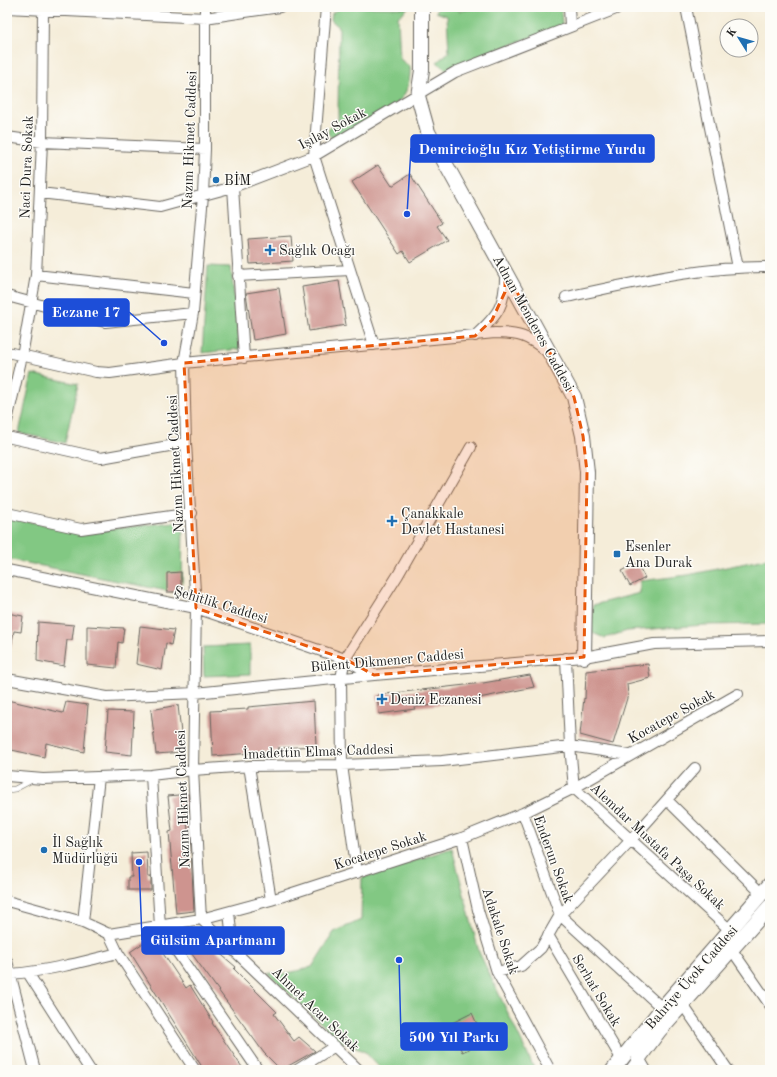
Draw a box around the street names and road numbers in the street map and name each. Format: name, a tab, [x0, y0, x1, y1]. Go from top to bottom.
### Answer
street label: Nazım Hikmet Caddesi	[181, 70, 199, 209]
street label: Işılay Sokak	[296, 105, 369, 153]
street label: Naci Dura Sokak	[18, 115, 36, 219]
street label: Adnan Menderes Caddesi	[490, 253, 576, 394]
street label: Nazım Hikmet Caddesi	[165, 394, 187, 533]
street label: Şehitlik Caddesi	[172, 584, 270, 626]
street label: Bülent Dikmener Caddesi	[310, 647, 465, 675]
street label: Kocatepe Sokak	[626, 687, 717, 746]
street label: Nazım Hikmet Caddesi	[174, 729, 192, 868]
street label: İmadettin Elmas Caddesi	[242, 739, 394, 762]
street label: Alemdar Mustafa Paşa Sokak	[587, 781, 727, 913]
street label: Enderun Sokak	[531, 813, 576, 905]
street label: Kocatepe Sokak	[332, 829, 428, 873]
street label: Adakale Sokak	[479, 886, 521, 976]
street label: Bahriye Üçok Caddesi	[641, 921, 741, 1032]
street label: Serhat Sokak	[569, 952, 623, 1029]
street label: Ahmet Acar Sokak	[269, 965, 362, 1055]

